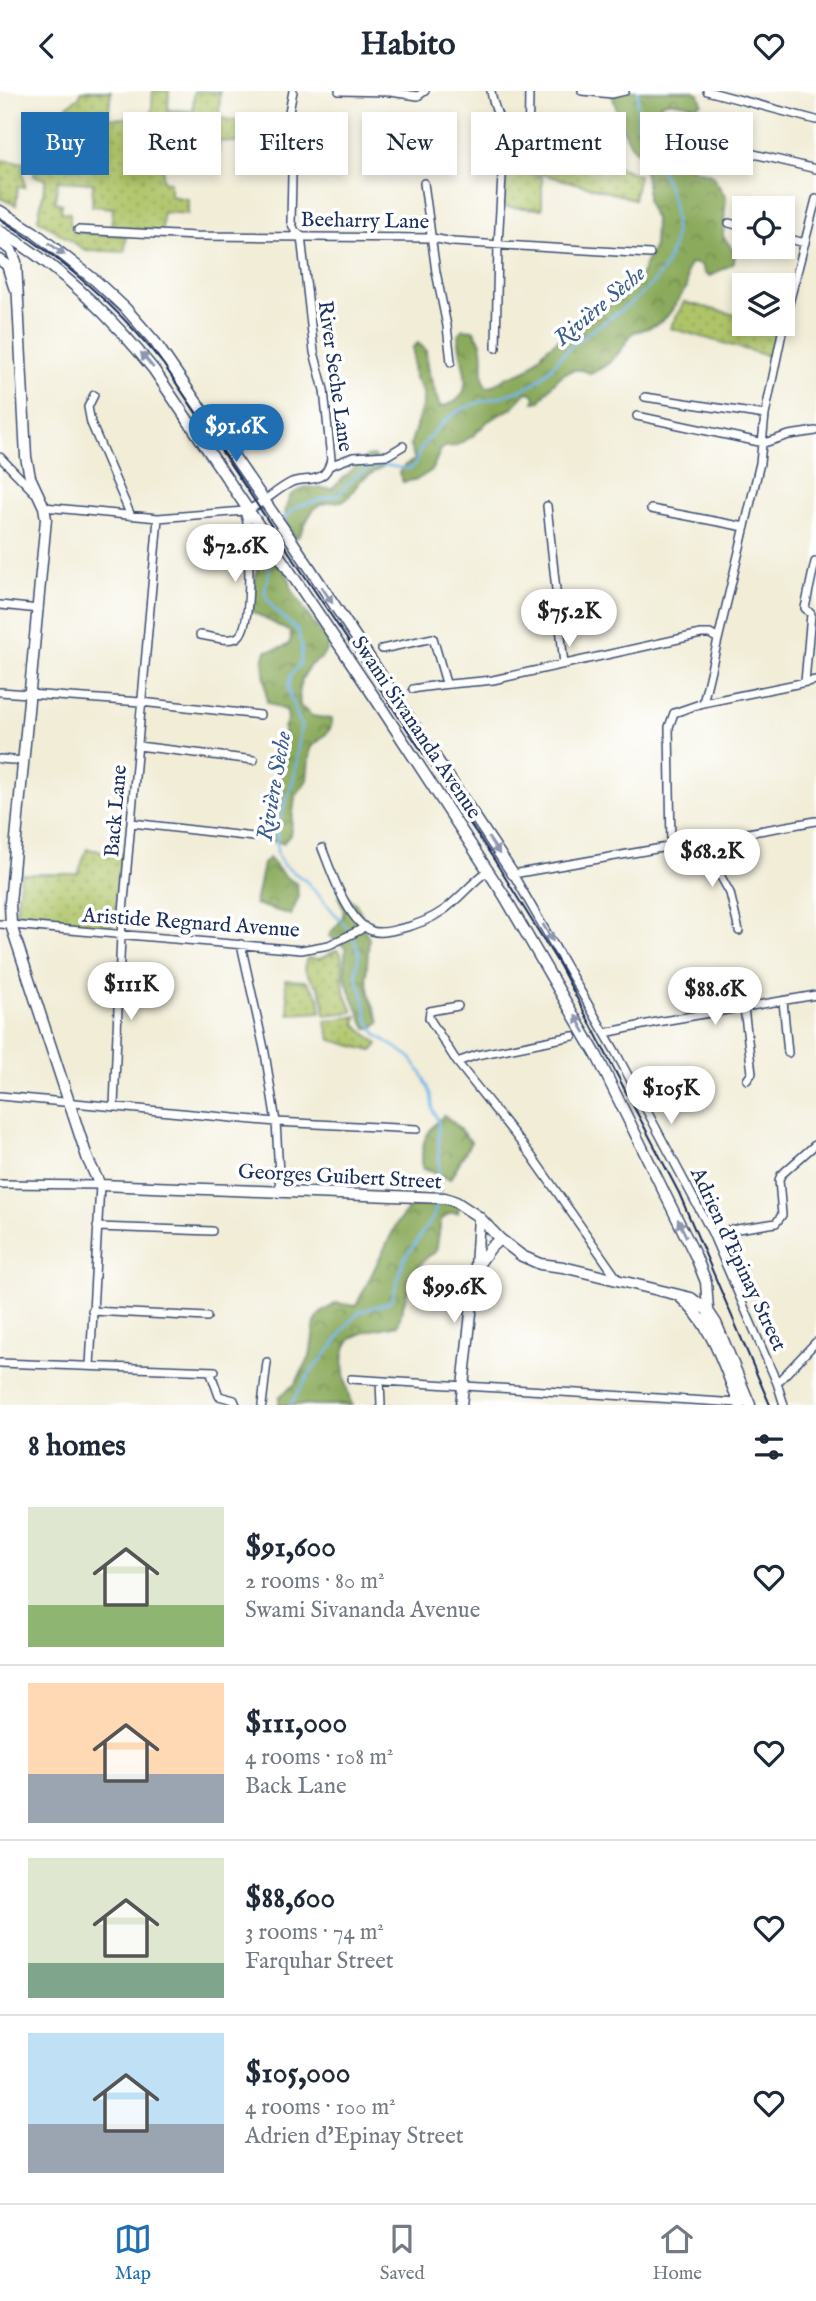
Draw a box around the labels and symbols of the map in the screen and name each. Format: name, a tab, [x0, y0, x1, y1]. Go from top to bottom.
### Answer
street label: Beeharry Lane	[300, 207, 430, 236]
one-way arrow	[48, 242, 66, 256]
water label: Rivière Sèche	[548, 259, 652, 353]
street label: River Seche Lane	[311, 299, 359, 454]
one-way arrow	[140, 351, 154, 369]
pin: $91.6K	[179, 405, 293, 464]
pin: $72.6K	[178, 525, 292, 584]
one-way arrow	[321, 585, 334, 605]
pin: $75.2K	[512, 589, 626, 649]
street label: Swami Sivananda Avenue	[344, 631, 487, 825]
water label: Rivière Sèche	[251, 729, 298, 843]
street label: Back Lane	[99, 763, 134, 858]
pin: $68.2K	[655, 829, 769, 889]
one-way arrow	[487, 836, 500, 856]
street label: Aristide Regnard Avenue	[80, 902, 301, 945]
one-way arrow	[542, 923, 554, 942]
pin: $111K	[82, 963, 180, 1022]
pin: $88.6K	[658, 967, 772, 1027]
one-way arrow	[574, 1015, 586, 1034]
pin: $105K	[622, 1067, 720, 1126]
street label: Georges Guibert Street	[237, 1159, 442, 1196]
street label: Adrien d'Epinay Street	[683, 1163, 792, 1356]
one-way arrow	[676, 1218, 687, 1238]
pin: $99.6K	[397, 1265, 511, 1325]

